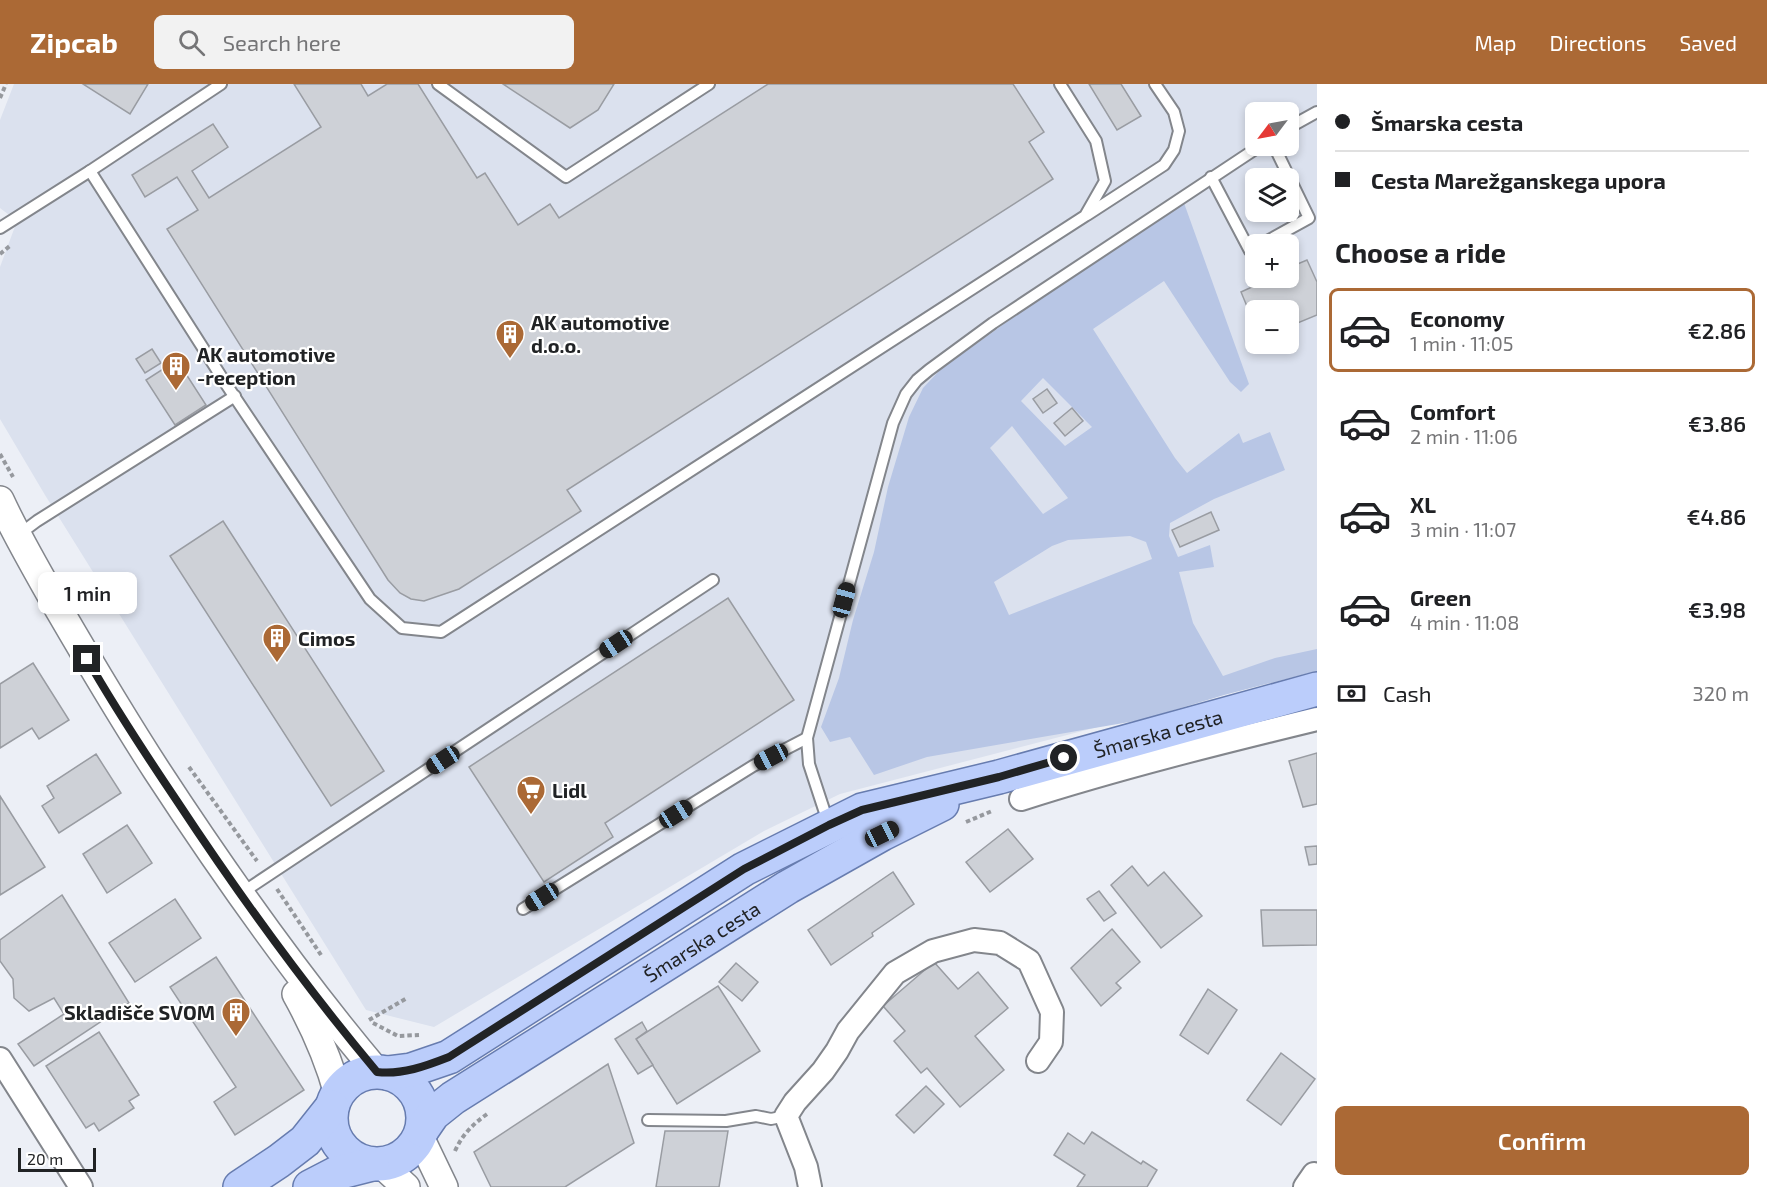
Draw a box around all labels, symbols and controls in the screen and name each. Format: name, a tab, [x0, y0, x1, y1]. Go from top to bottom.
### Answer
search box	[154, 15, 574, 69]
text: Zipcab	[30, 25, 118, 59]
icon: search	[175, 26, 208, 59]
text: Search here	[223, 29, 341, 55]
text: Map	[1474, 30, 1517, 55]
text: Directions	[1550, 30, 1646, 55]
text: Saved	[1679, 30, 1737, 55]
north arrow	[1245, 102, 1299, 156]
map controls	[1245, 102, 1299, 354]
text: Šmarska cesta	[1371, 109, 1523, 135]
text: Cesta Marežganskega upora	[1371, 167, 1666, 193]
button: layers	[1245, 168, 1299, 222]
button: +	[1245, 234, 1299, 288]
text: Choose a ride	[1335, 236, 1506, 268]
button: −	[1245, 300, 1299, 354]
icon: car	[1338, 303, 1392, 357]
text: Economy	[1410, 305, 1505, 331]
place label: AK automotive d.o.o.	[531, 310, 670, 357]
text: €2.86	[1688, 317, 1746, 343]
building icon: AK automotive d.o.o.	[494, 318, 526, 360]
text: 1 min · 11:05	[1410, 331, 1514, 355]
place label: AK automotive -reception	[197, 342, 336, 389]
building icon: AK automotive -reception	[160, 350, 192, 392]
icon: car	[1338, 396, 1392, 450]
text: Comfort	[1410, 398, 1495, 424]
text: €3.86	[1688, 410, 1746, 436]
text: 2 min · 11:06	[1410, 424, 1518, 448]
icon: car	[1338, 489, 1392, 543]
text: XL	[1410, 491, 1436, 517]
text: €4.86	[1687, 503, 1746, 529]
text: 3 min · 11:07	[1410, 517, 1516, 541]
callout: 1 min	[38, 572, 136, 614]
car	[831, 580, 857, 620]
text: 1 min	[64, 581, 111, 605]
icon: car	[1338, 582, 1392, 636]
text: Green	[1410, 584, 1472, 610]
text: €3.98	[1688, 596, 1746, 622]
text: 4 min · 11:08	[1410, 610, 1519, 634]
building icon: Cimos	[261, 622, 293, 664]
place label: Cimos	[298, 626, 355, 650]
car	[596, 627, 636, 661]
route end	[73, 645, 100, 672]
icon: cash	[1335, 677, 1368, 710]
text: Cash	[1383, 680, 1432, 706]
text: 320 m	[1693, 681, 1749, 705]
street label: Šmarska cesta	[1091, 704, 1225, 762]
car	[751, 741, 791, 773]
car	[423, 743, 463, 777]
route start	[1050, 744, 1077, 771]
supermarket icon: Lidl	[515, 774, 547, 816]
place label: Lidl	[552, 778, 587, 802]
car	[656, 797, 696, 831]
car	[862, 818, 902, 850]
car	[522, 880, 562, 914]
street label: Šmarska cesta	[639, 896, 764, 987]
building icon: Skladišče SVOM	[220, 996, 252, 1038]
place label: Skladišče SVOM	[64, 1000, 215, 1024]
button: Confirm	[1335, 1106, 1749, 1175]
scale bar	[18, 1145, 96, 1172]
text: 20 m	[27, 1149, 63, 1168]

